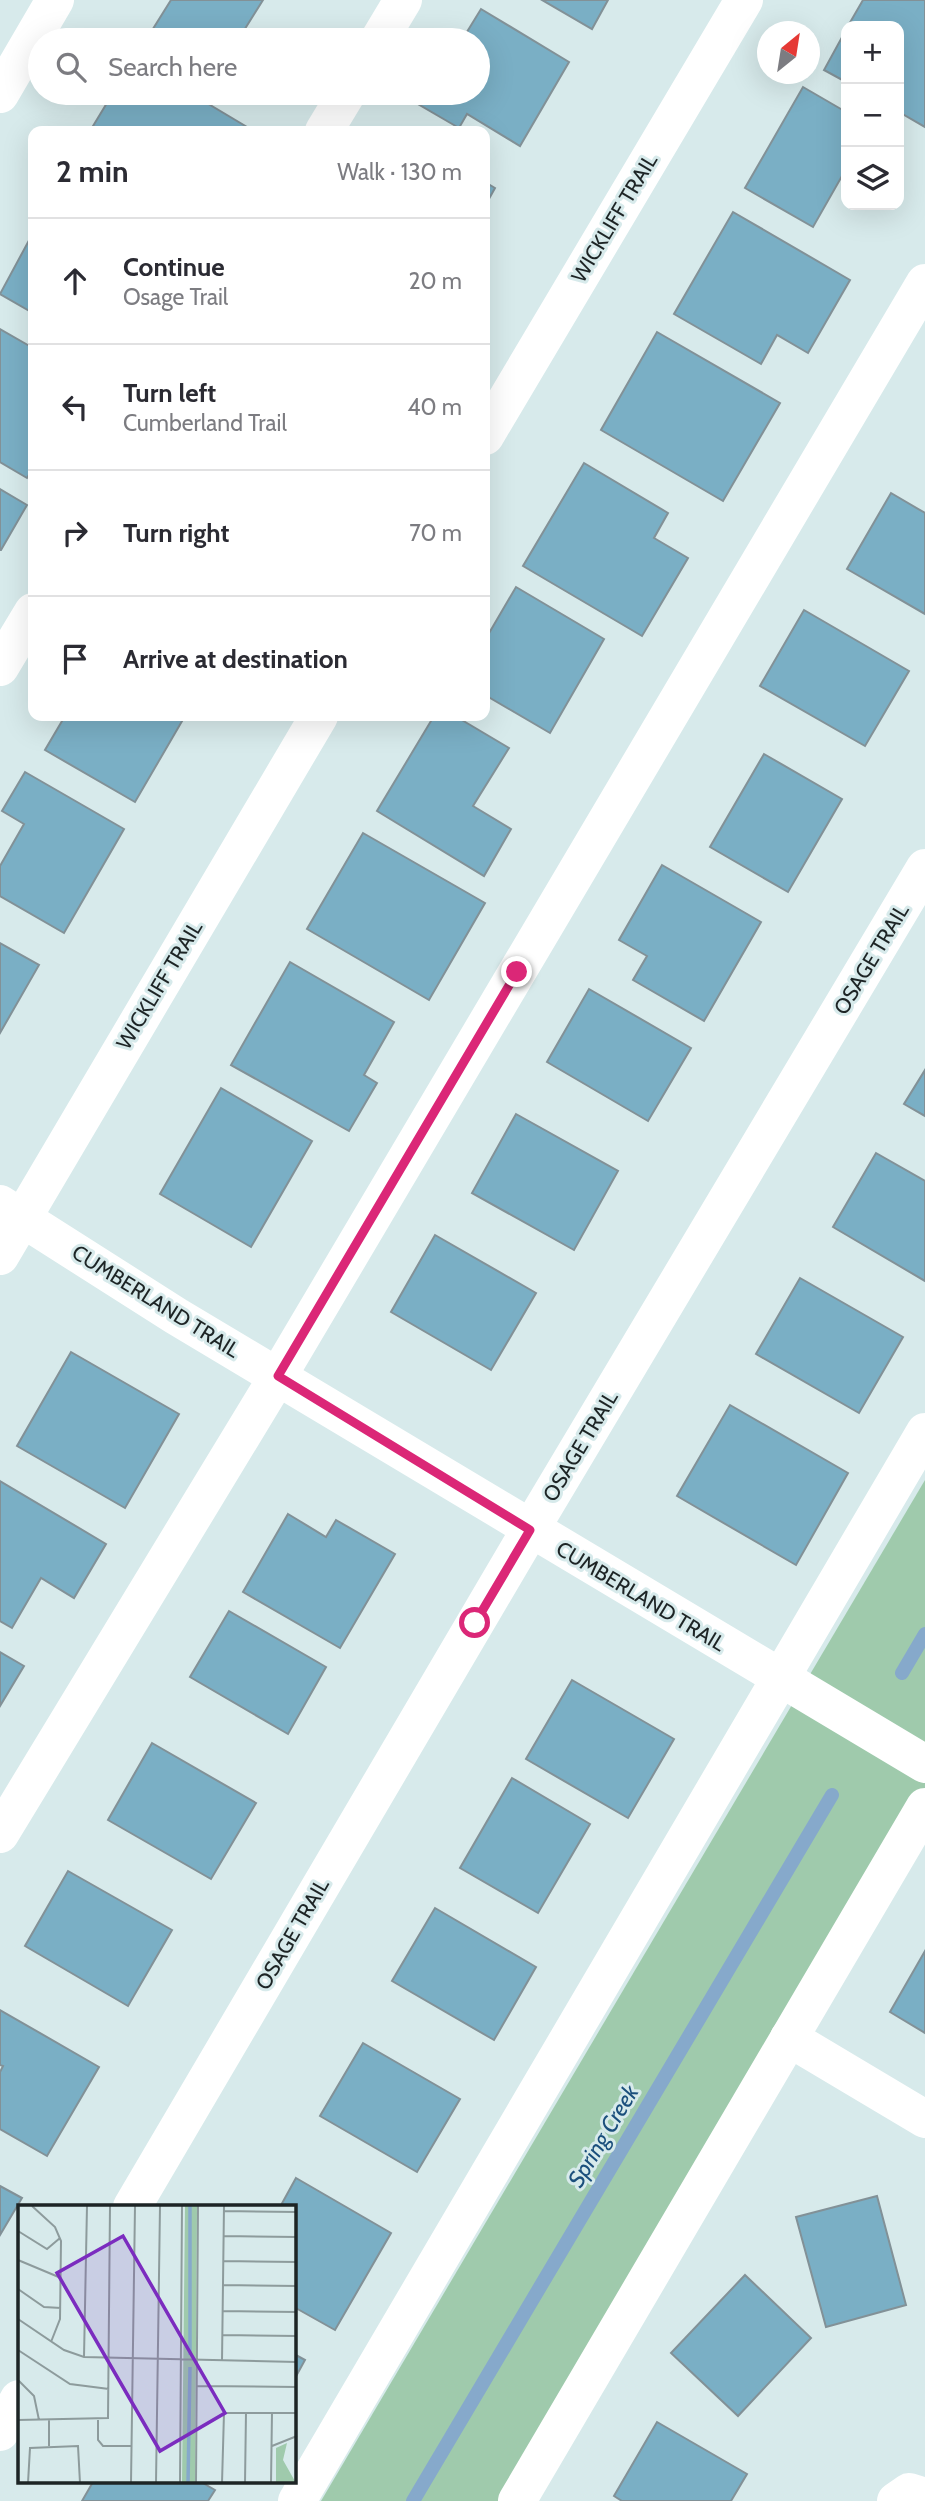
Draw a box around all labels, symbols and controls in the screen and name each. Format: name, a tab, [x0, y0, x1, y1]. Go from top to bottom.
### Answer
north arrow	[757, 21, 820, 84]
map controls	[841, 21, 904, 210]
button: +	[841, 21, 904, 84]
search box	[28, 28, 490, 105]
icon: search	[52, 48, 90, 86]
text: Search here	[108, 51, 237, 83]
button: −	[841, 84, 904, 147]
button: layers	[841, 147, 904, 210]
street label: WICKLIFF TRAIL	[566, 149, 662, 287]
text: 2 min	[56, 153, 128, 190]
text: Walk · 130 m	[337, 158, 462, 186]
text: Continue	[123, 251, 225, 283]
icon: ahead	[56, 262, 94, 300]
text: 20 m	[409, 267, 462, 295]
text: Osage Trail	[123, 283, 228, 311]
text: Turn left	[123, 377, 216, 409]
icon: left	[56, 388, 94, 426]
text: 40 m	[407, 393, 462, 421]
text: Cumberland Trail	[123, 409, 287, 437]
icon: right	[56, 514, 94, 552]
text: Turn right	[123, 517, 229, 549]
text: 70 m	[409, 519, 462, 547]
icon: arrive	[56, 640, 94, 678]
text: Arrive at destination	[123, 643, 348, 675]
street label: OSAGE TRAIL	[828, 899, 914, 1019]
street label: WICKLIFF TRAIL	[111, 916, 207, 1054]
route end	[501, 956, 532, 987]
street label: CUMBERLAND TRAIL	[68, 1239, 245, 1363]
street label: OSAGE TRAIL	[537, 1386, 623, 1506]
street label: CUMBERLAND TRAIL	[552, 1536, 730, 1657]
route start	[459, 1607, 490, 1638]
street label: OSAGE TRAIL	[250, 1874, 334, 1994]
water label: Spring Creek	[562, 2079, 645, 2192]
inset map	[18, 2205, 296, 2484]

